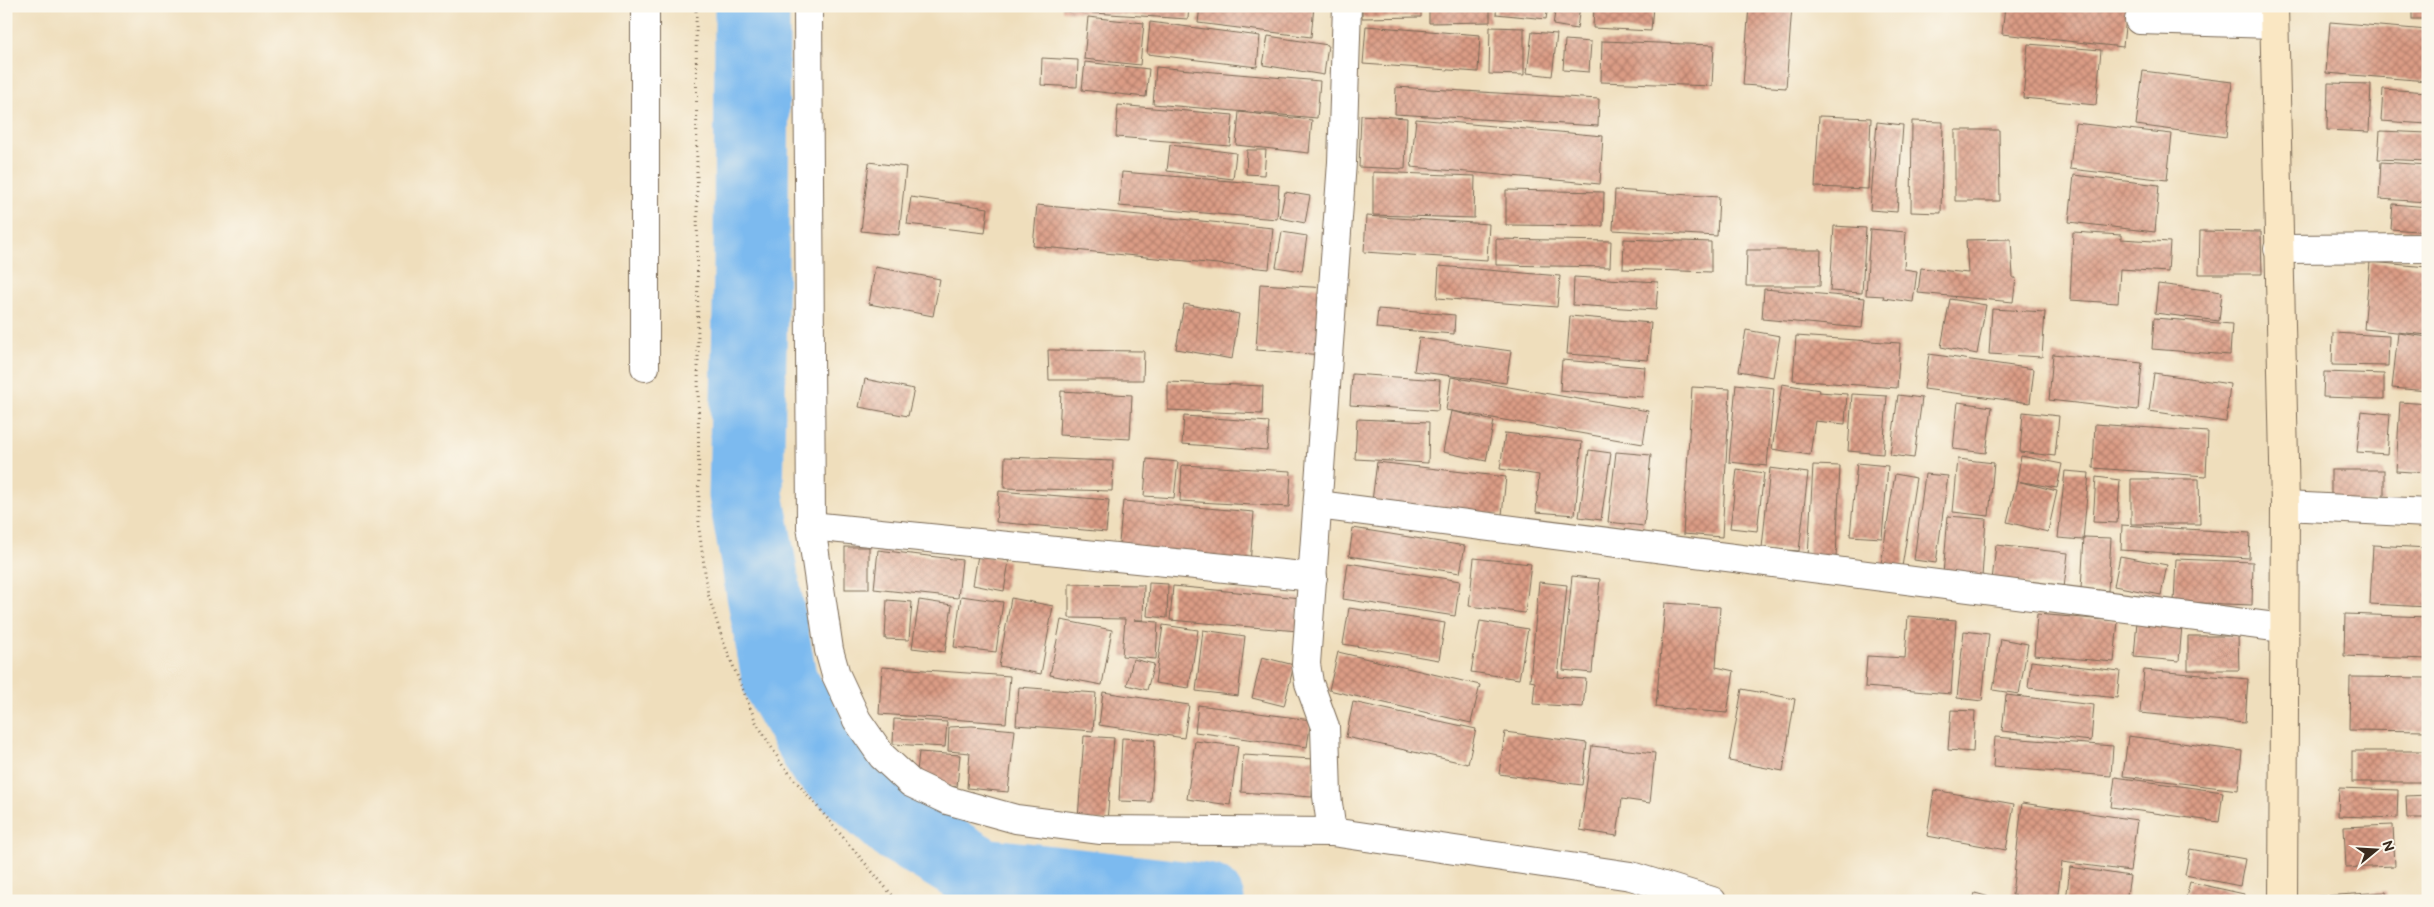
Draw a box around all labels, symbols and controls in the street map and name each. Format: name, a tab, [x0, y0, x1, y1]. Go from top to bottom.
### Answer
north arrow	[2352, 824, 2402, 874]
text: N	[2378, 839, 2398, 854]

